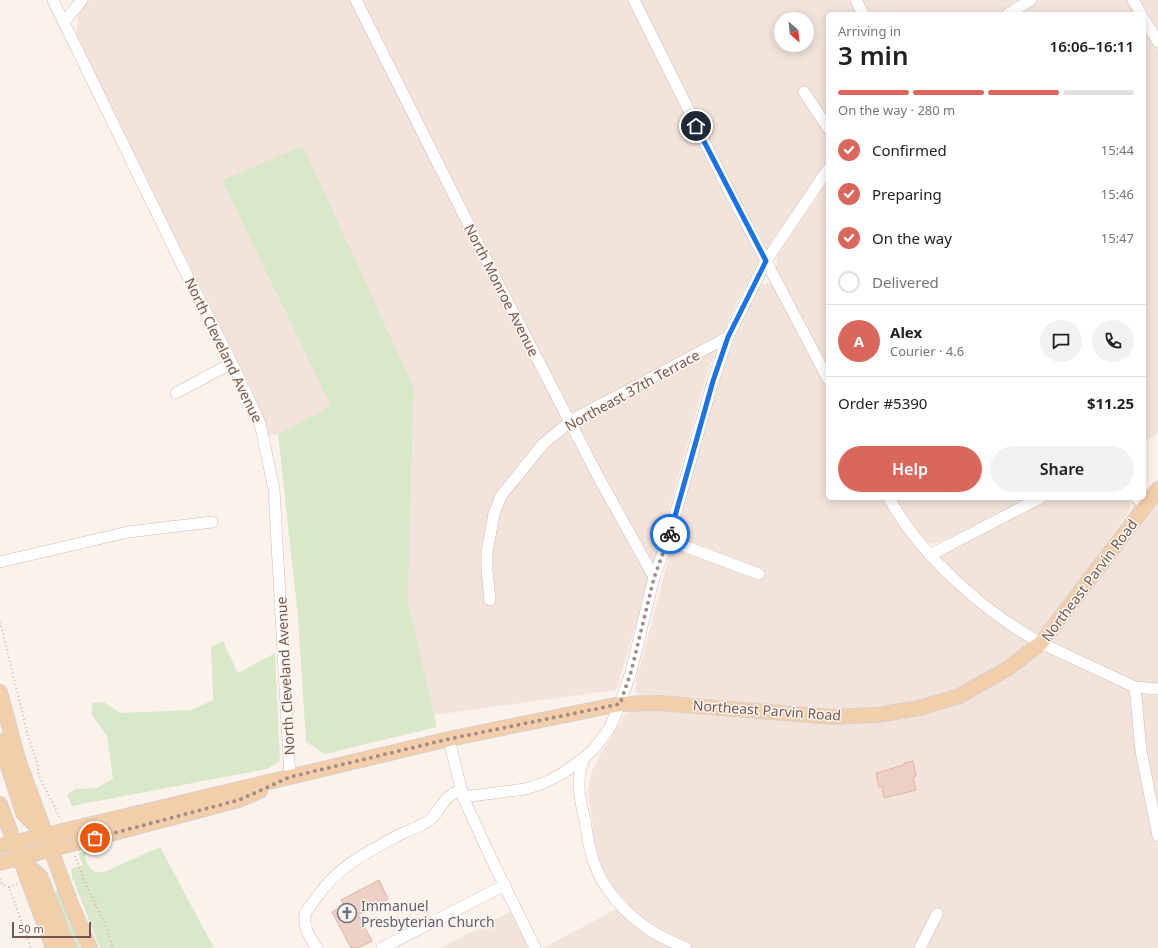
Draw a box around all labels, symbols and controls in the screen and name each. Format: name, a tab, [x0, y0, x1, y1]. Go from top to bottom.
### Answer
north arrow	[774, 12, 814, 52]
map controls	[774, 12, 814, 52]
text: Arriving in	[838, 22, 901, 40]
text: 16:06–16:11	[1050, 36, 1134, 56]
text: 3 min	[838, 37, 909, 73]
text: On the way · 280 m	[838, 101, 955, 119]
pin	[679, 109, 713, 143]
icon: home	[685, 115, 707, 137]
icon: check	[838, 139, 860, 161]
text: Confirmed	[872, 140, 947, 160]
text: 15:44	[1101, 141, 1134, 159]
icon: check	[838, 183, 860, 205]
text: Preparing	[872, 184, 942, 204]
text: 15:46	[1101, 185, 1134, 203]
street label: North Monroe Avenue	[460, 220, 544, 360]
icon: check	[838, 227, 860, 249]
text: On the way	[872, 228, 952, 248]
text: 15:47	[1101, 229, 1134, 247]
text: Delivered	[872, 272, 939, 292]
street label: North Cleveland Avenue	[181, 274, 267, 426]
button: chat	[1040, 320, 1082, 362]
button: phone	[1092, 320, 1134, 362]
text: Alex	[890, 322, 922, 342]
text: A	[854, 331, 864, 351]
text: Courier · 4.6	[890, 342, 964, 360]
street label: Northeast 37th Terrace	[561, 345, 703, 435]
text: Order #5390	[838, 393, 927, 413]
text: $11.25	[1087, 393, 1134, 413]
button: Help	[838, 446, 982, 492]
button: Share	[990, 446, 1134, 492]
courier	[650, 514, 690, 554]
street label: Northeast Parvin Road	[1037, 515, 1141, 645]
icon: bike	[659, 523, 681, 545]
street label: North Cleveland Avenue	[271, 596, 299, 756]
street label: Northeast Parvin Road	[692, 695, 842, 725]
pin	[78, 821, 112, 855]
icon: bag	[84, 827, 106, 849]
place label: Immanuel Presbyterian Church	[361, 896, 495, 931]
church icon: Immanuel Presbyterian Church	[336, 902, 358, 924]
scale bar	[12, 920, 91, 939]
text: 50 m	[18, 921, 44, 936]

